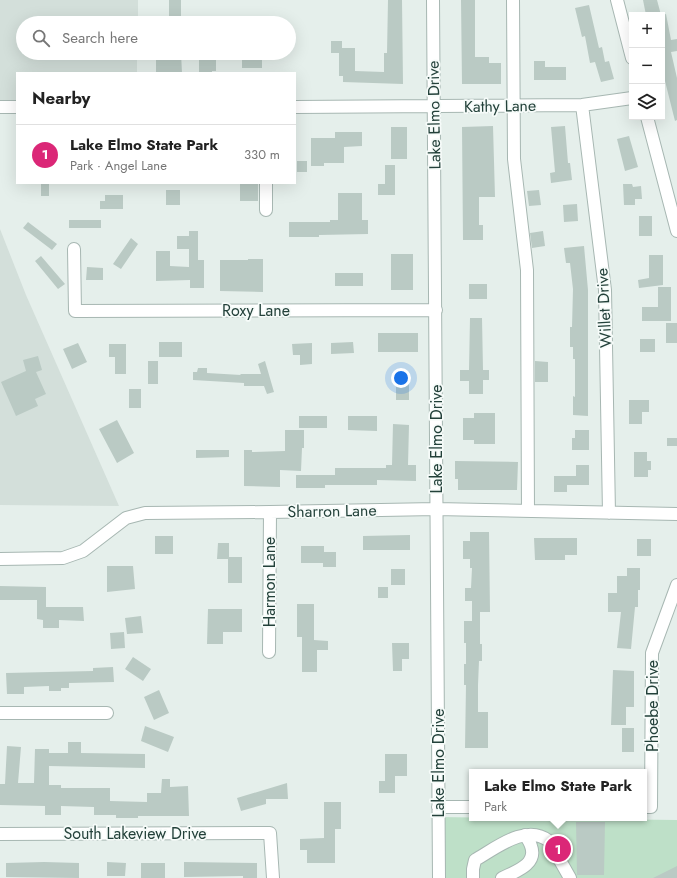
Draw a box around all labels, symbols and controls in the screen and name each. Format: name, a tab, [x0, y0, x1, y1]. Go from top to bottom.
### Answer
map controls	[629, 12, 665, 120]
button: +	[629, 12, 665, 48]
search box	[16, 16, 296, 60]
icon: search	[30, 27, 52, 49]
text: Search here	[62, 27, 138, 49]
button: −	[629, 48, 665, 84]
street label: Lake Elmo Drive	[422, 60, 446, 170]
button: layers	[629, 84, 665, 120]
text: Nearby	[32, 86, 90, 110]
street label: Kathy Lane	[464, 94, 536, 118]
text: Lake Elmo State Park	[70, 134, 218, 156]
text: 1	[42, 145, 48, 164]
text: 330 m	[244, 145, 280, 164]
text: Park · Angel Lane	[70, 156, 167, 175]
street label: Willet Drive	[590, 268, 618, 348]
street label: Roxy Lane	[222, 299, 290, 322]
your location	[391, 368, 411, 388]
street label: Lake Elmo Drive	[425, 385, 448, 493]
street label: Sharron Lane	[287, 499, 377, 523]
street label: Harmon Lane	[258, 537, 281, 627]
street label: Phoebe Drive	[641, 660, 664, 752]
street label: Lake Elmo Drive	[427, 709, 450, 817]
popup	[469, 769, 647, 821]
text: Lake Elmo State Park	[484, 775, 632, 797]
text: Park	[484, 797, 507, 816]
street label: South Lakeview Drive	[63, 822, 207, 845]
pin: 1	[545, 834, 571, 864]

